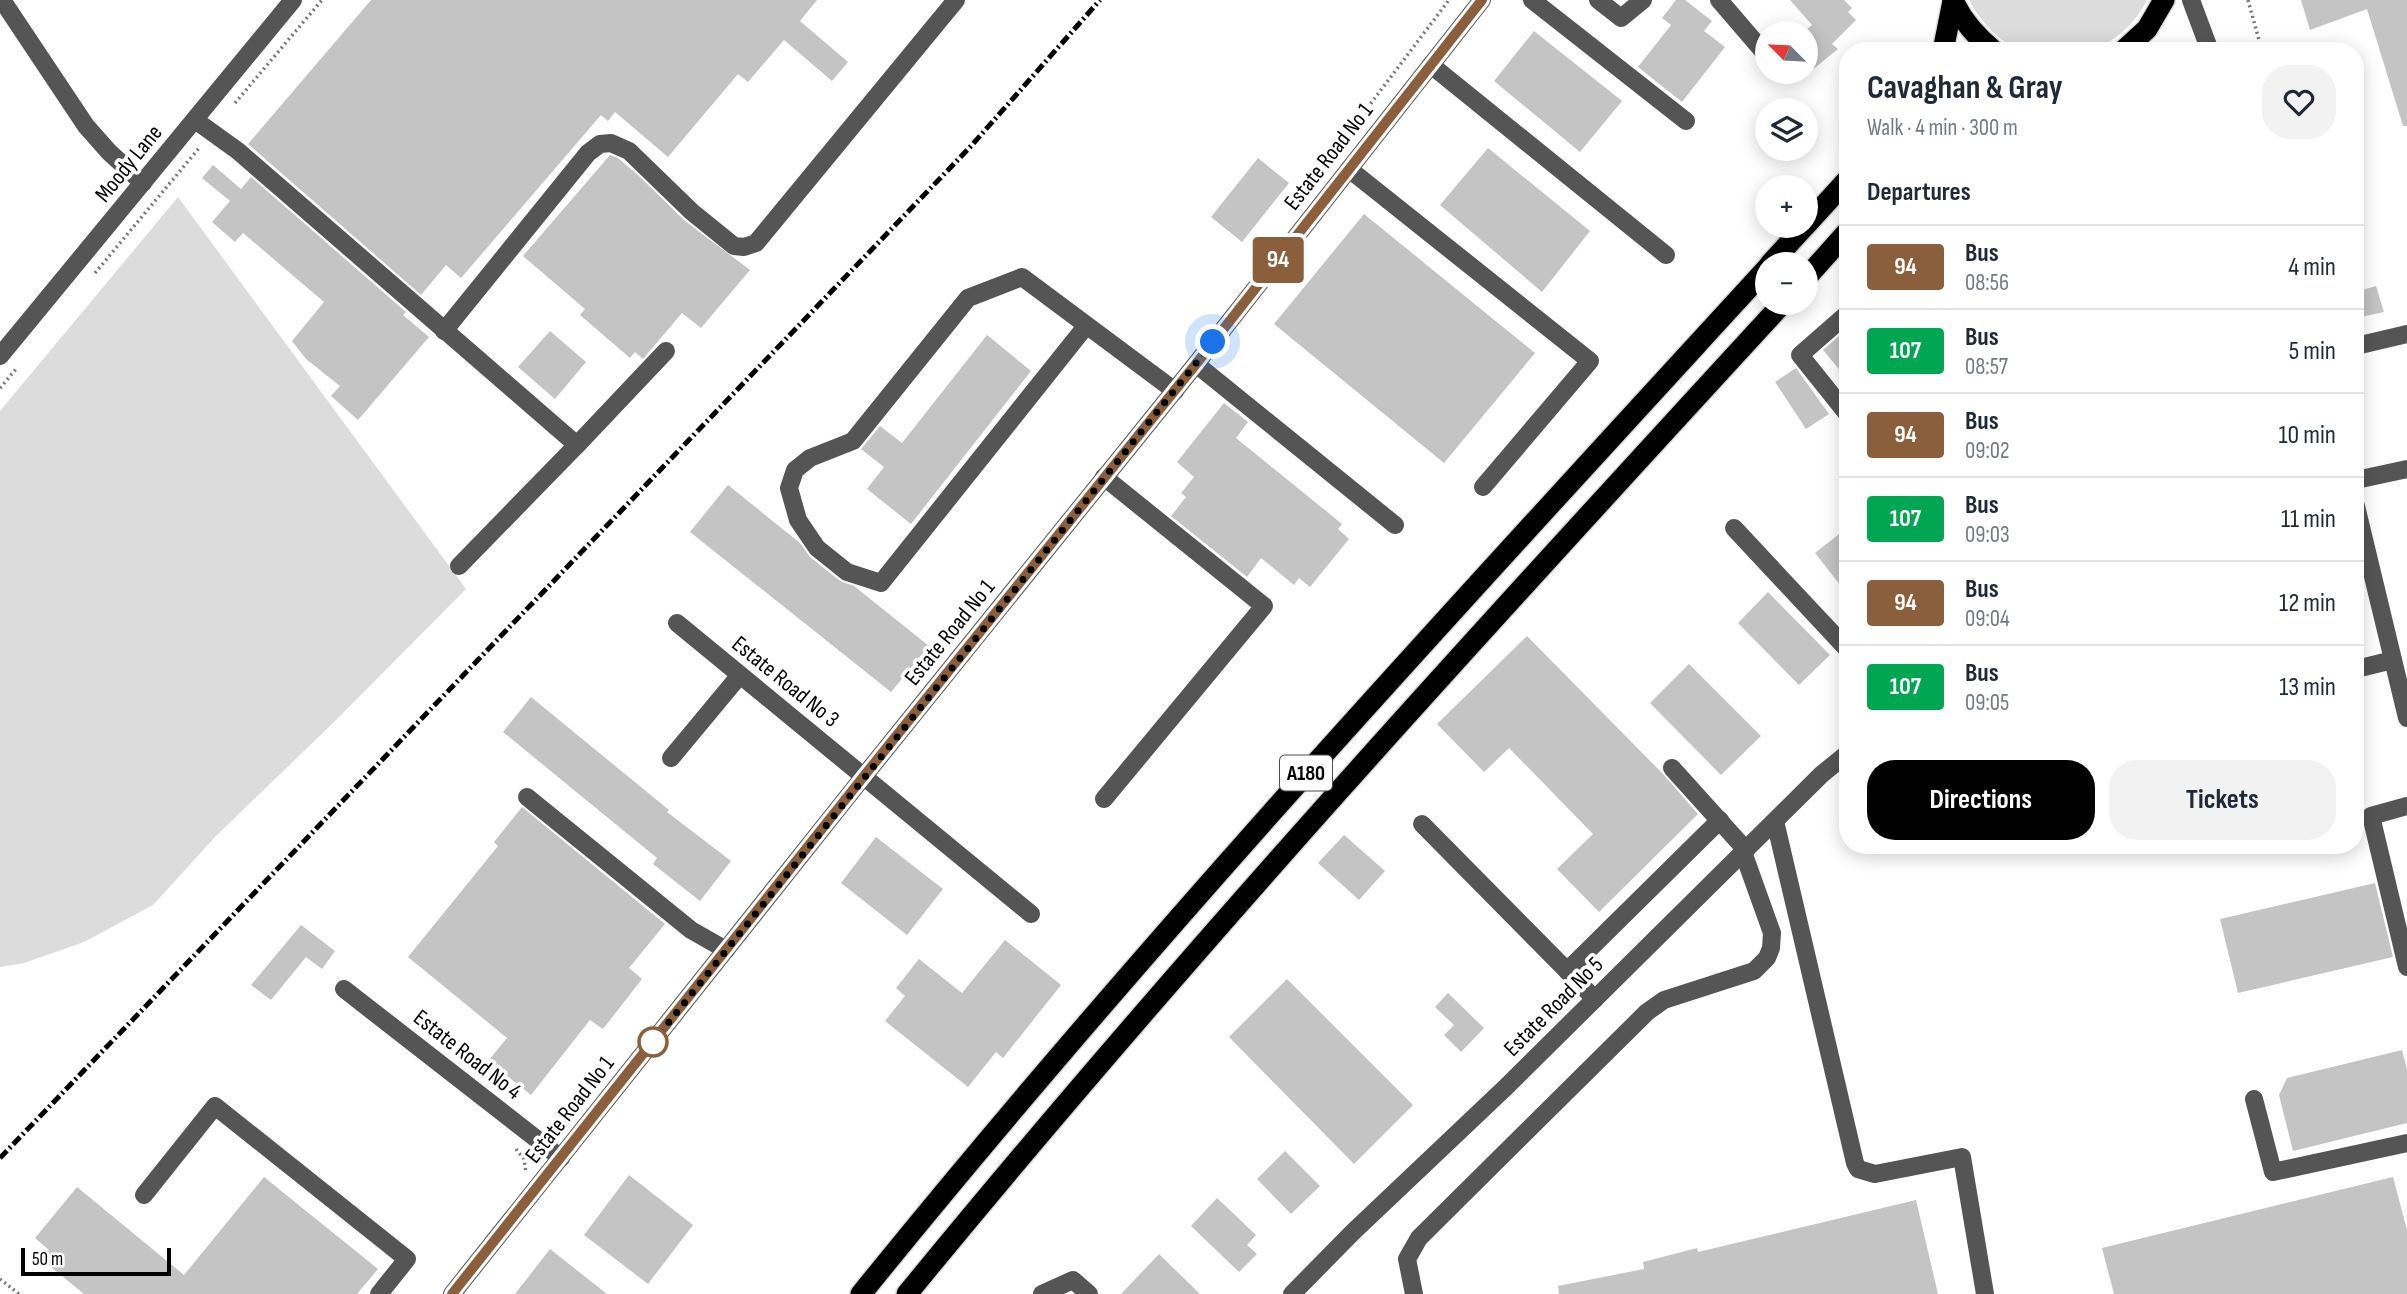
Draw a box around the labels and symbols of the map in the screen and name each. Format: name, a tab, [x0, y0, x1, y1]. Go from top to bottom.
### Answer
north arrow	[1755, 21, 1818, 84]
street label: Estate Road No 1	[1278, 97, 1379, 216]
street label: Moody Lane	[89, 119, 168, 208]
line badge: 94	[1246, 237, 1310, 283]
your location	[1195, 324, 1230, 359]
street label: Estate Road No 1	[899, 574, 1001, 691]
street label: Estate Road No 3	[726, 630, 845, 733]
road number: A180	[1280, 756, 1332, 790]
street label: Estate Road No 5	[1498, 951, 1609, 1062]
street label: Estate Road No 4	[408, 1004, 527, 1106]
unlabelled marker	[638, 1027, 668, 1057]
street label: Estate Road No 1	[519, 1050, 620, 1169]
scale bar	[21, 1245, 172, 1277]

